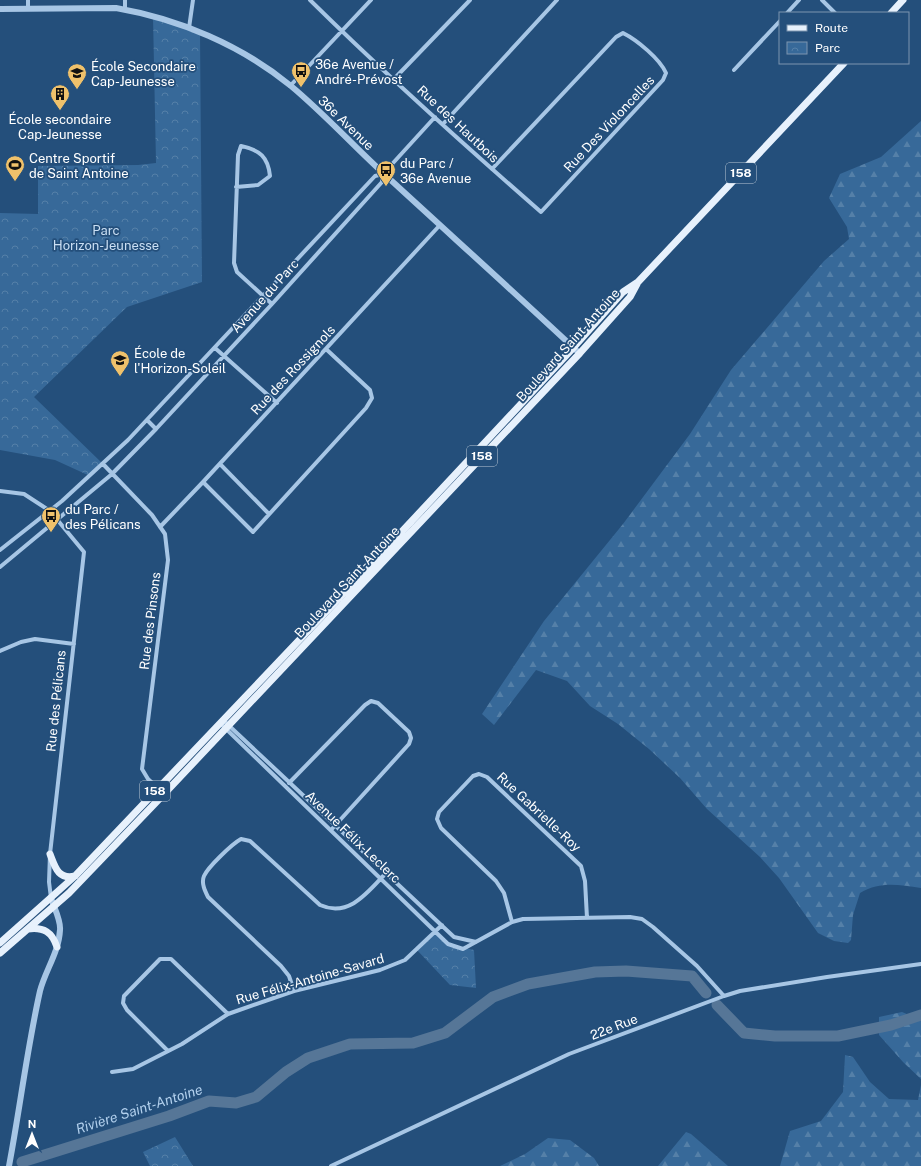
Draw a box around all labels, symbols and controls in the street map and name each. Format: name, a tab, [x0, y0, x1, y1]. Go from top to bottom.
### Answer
legend	[779, 12, 909, 64]
text: Route	[815, 21, 848, 35]
text: Parc	[815, 41, 840, 55]
place label: 36e Avenue / André-Prévost	[315, 57, 403, 87]
place label: École Secondaire Cap-Jeunesse	[91, 58, 196, 89]
bus stop icon: 36e Avenue / André-Prévost	[290, 60, 312, 88]
school or university icon: École Secondaire Cap-Jeunesse	[66, 62, 88, 90]
street label: Rue Des Violoncelles	[561, 73, 657, 175]
street label: Rue des Hautbois	[414, 82, 502, 166]
building icon: École secondaire Cap-Jeunesse	[49, 83, 71, 111]
street label: 36e Avenue	[315, 93, 377, 153]
place label: École secondaire Cap-Jeunesse	[9, 111, 111, 142]
place label: Centre Sportif de Saint Antoine	[29, 151, 129, 181]
sports icon: Centre Sportif de Saint Antoine	[4, 154, 26, 182]
place label: du Parc / 36e Avenue	[400, 156, 471, 186]
bus stop icon: du Parc / 36e Avenue	[375, 159, 397, 187]
road number: 158	[726, 163, 756, 183]
park label: Parc Horizon-Jeunesse	[53, 223, 159, 253]
street label: Avenue du Parc	[228, 256, 302, 336]
street label: Boulevard Saint-Antoine	[513, 286, 623, 404]
street label: Rue des Rossignols	[248, 322, 338, 418]
place label: École de l'Horizon-Soleil	[134, 345, 226, 376]
school or university icon: École de l'Horizon-Soleil	[109, 349, 131, 377]
road number: 158	[467, 446, 497, 466]
place label: du Parc / des Pélicans	[65, 502, 141, 532]
bus stop icon: du Parc / des Pélicans	[40, 505, 62, 533]
street label: Boulevard Saint-Antoine	[292, 523, 402, 641]
street label: Rue des Pinsons	[137, 571, 163, 671]
street label: Rue des Pélicans	[43, 649, 69, 753]
street label: Rue Gabrielle-Roy	[494, 769, 584, 855]
road number: 158	[140, 781, 170, 801]
street label: Avenue Félix-Leclerc	[302, 788, 404, 886]
street label: Rue Félix-Antoine-Savard	[234, 951, 386, 1007]
street label: 22e Rue	[588, 1011, 640, 1043]
water label: Rivière Saint-Antoine	[74, 1081, 205, 1137]
north arrow	[12, 1114, 52, 1154]
text: N	[28, 1118, 36, 1130]

